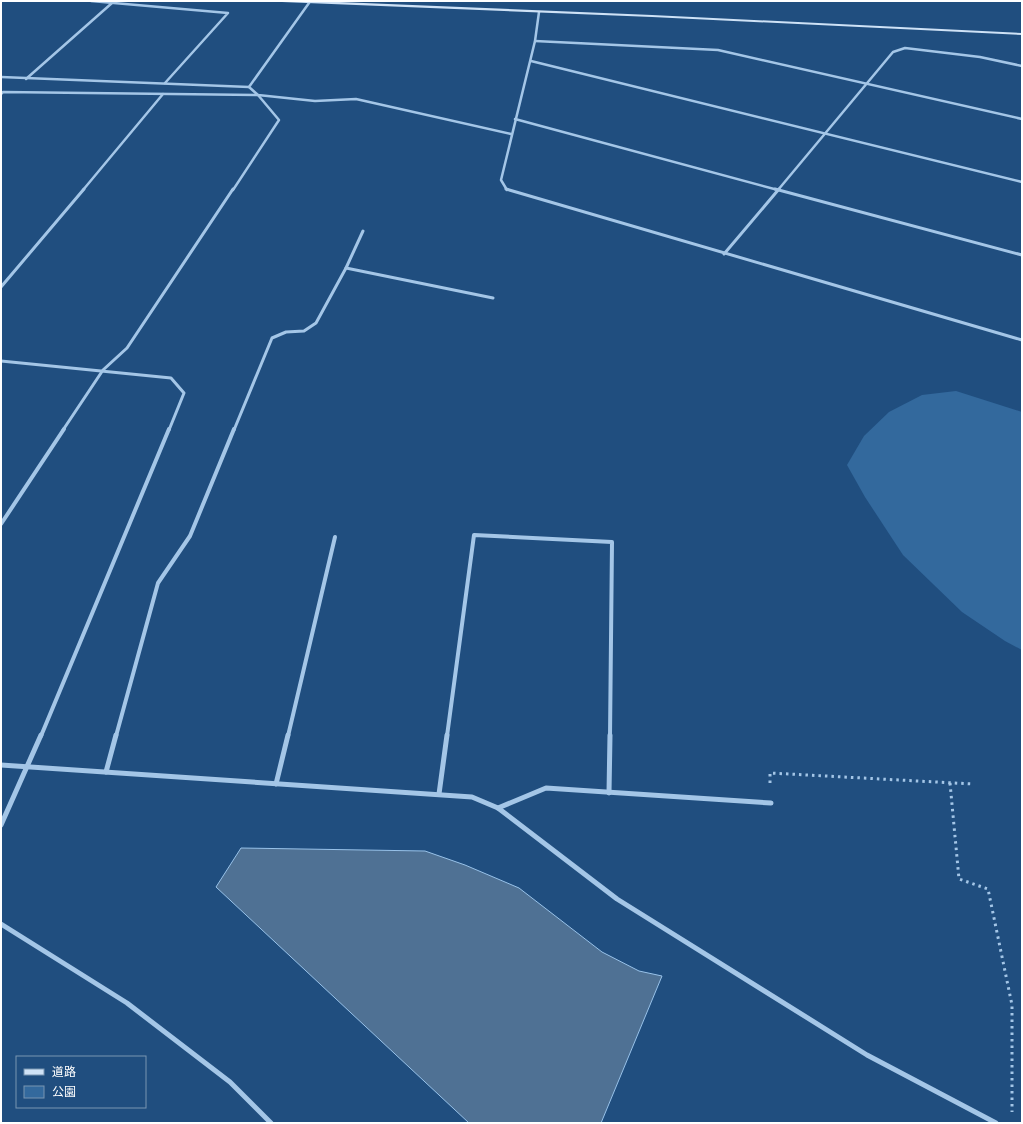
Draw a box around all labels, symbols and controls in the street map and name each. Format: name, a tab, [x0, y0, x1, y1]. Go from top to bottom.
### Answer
legend	[16, 1056, 146, 1108]
text: 道路	[52, 1064, 76, 1079]
text: 公園	[52, 1084, 76, 1099]

